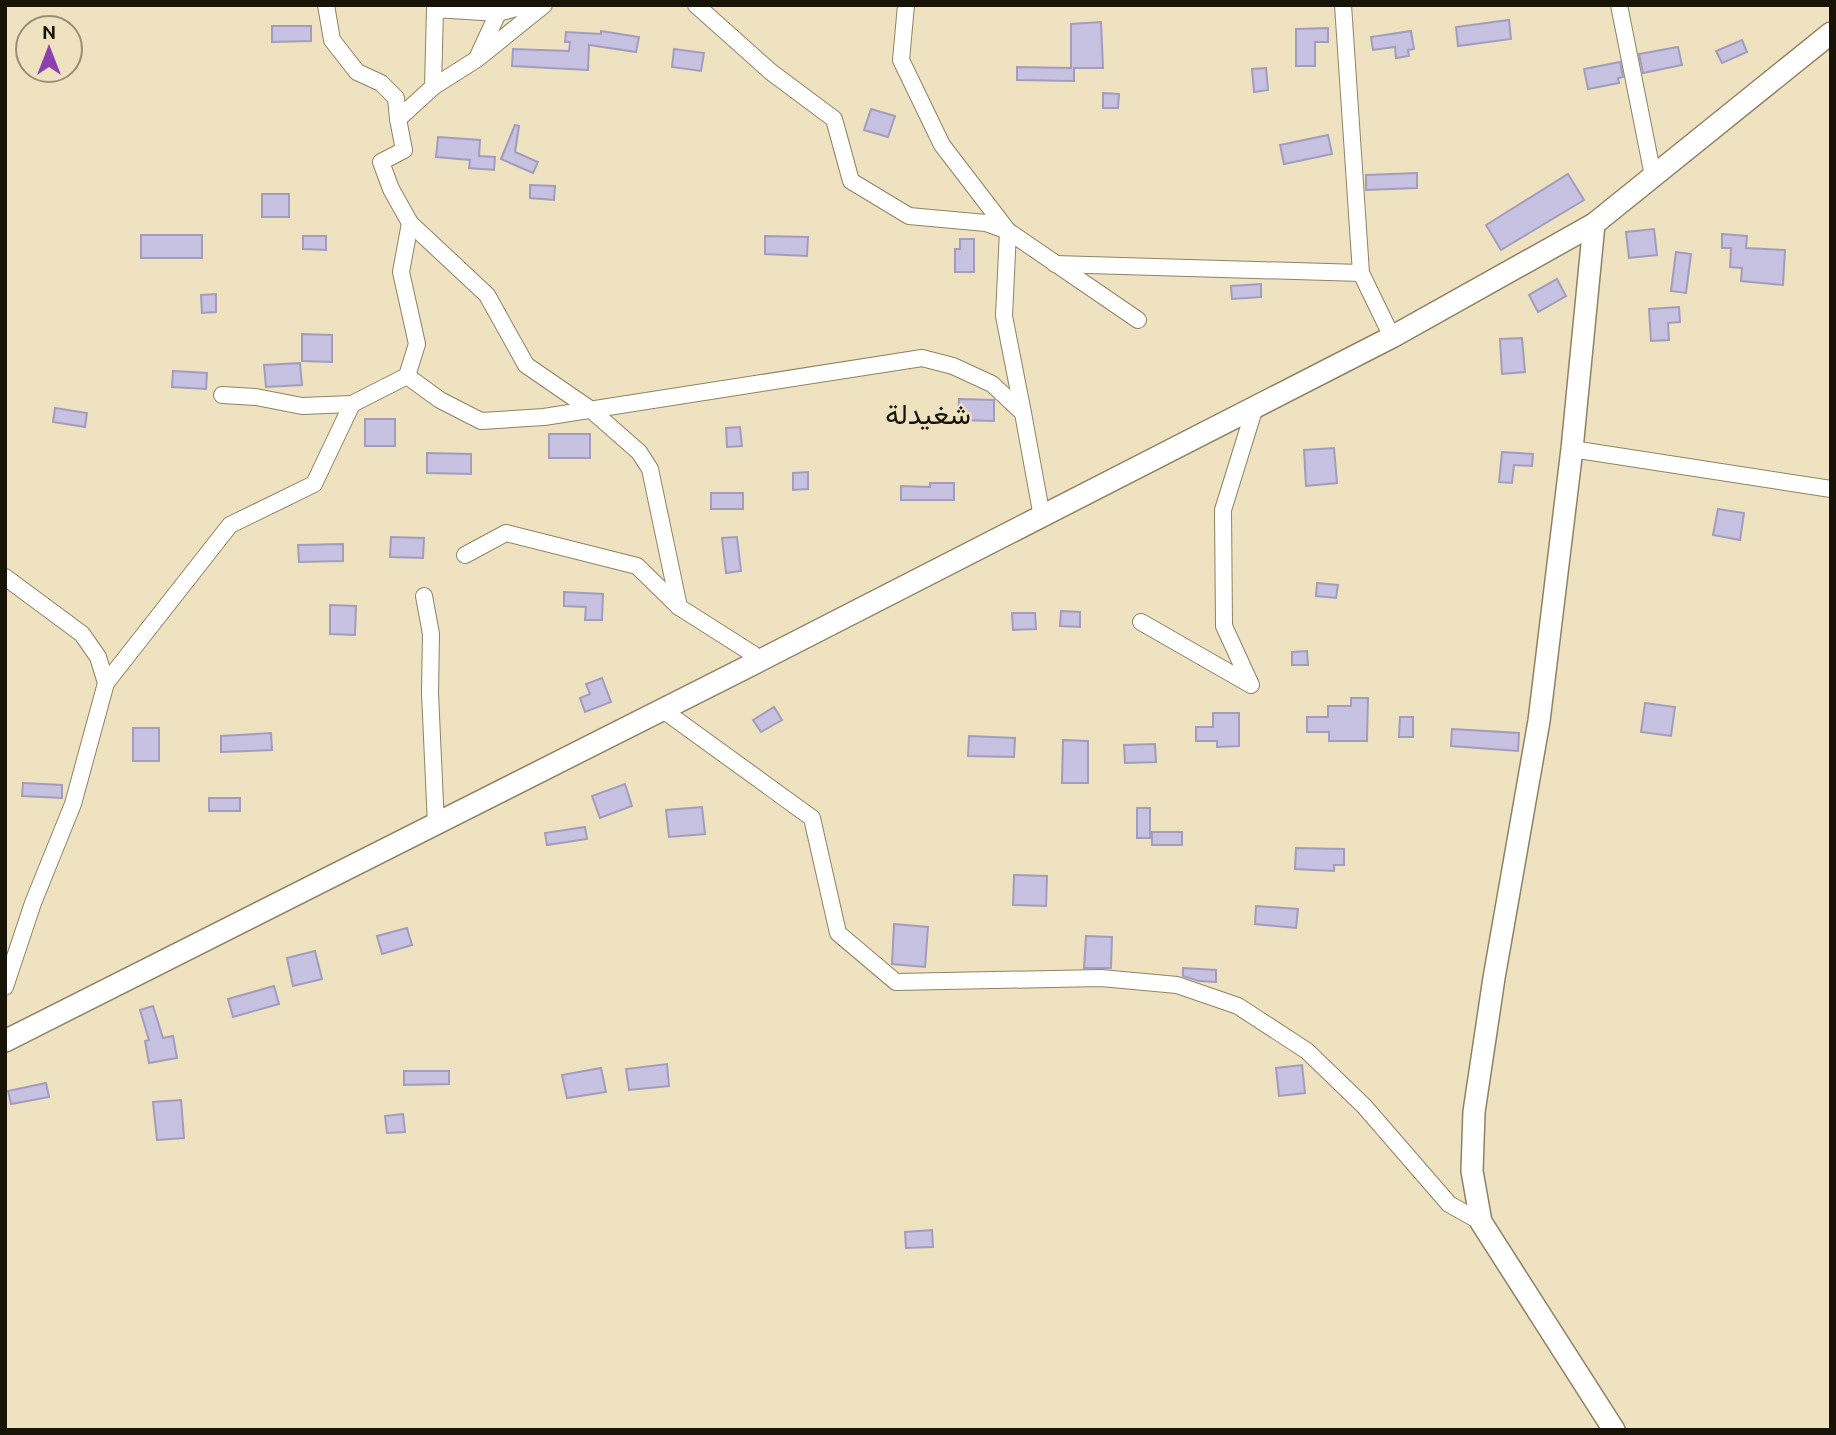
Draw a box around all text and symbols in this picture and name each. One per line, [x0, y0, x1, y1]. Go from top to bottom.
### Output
north arrow [14, 14, 84, 84]
text: N [42, 21, 56, 43]
district label: شغيدلة [885, 398, 971, 430]

